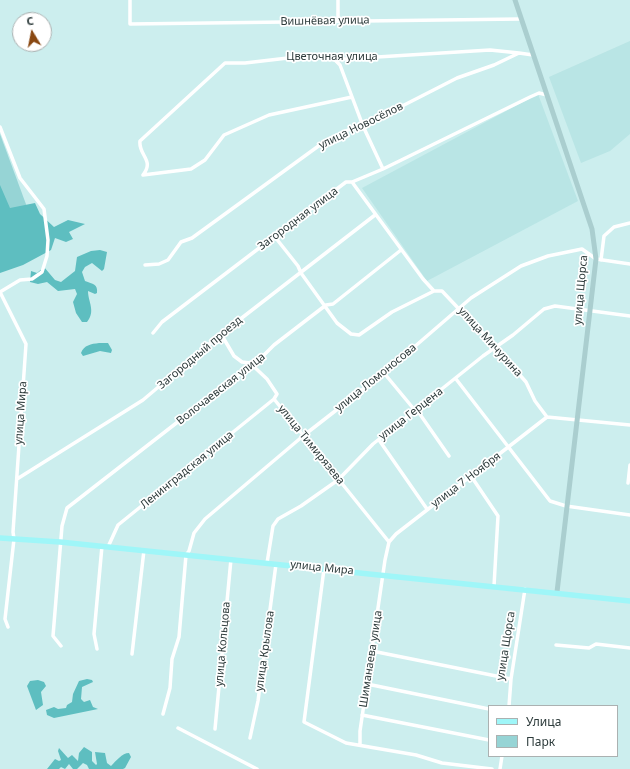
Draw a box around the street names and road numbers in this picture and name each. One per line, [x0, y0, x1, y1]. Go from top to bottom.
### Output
street label: Вишнёвая улица [280, 14, 370, 28]
street label: Цветочная улица [286, 50, 378, 64]
street label: улица Новосёлов [317, 100, 405, 152]
street label: Загородная улица [255, 185, 341, 253]
street label: улица Щорса [571, 255, 591, 325]
street label: улица Мичурина [455, 304, 525, 380]
street label: Загородный проезд [155, 314, 245, 392]
street label: улица Ломоносова [333, 341, 419, 415]
street label: Волочаевская улица [174, 350, 268, 428]
street label: улица Мира [12, 381, 30, 445]
street label: улица Герцена [376, 385, 446, 443]
street label: улица Тимирязева [275, 403, 347, 487]
street label: Ленинградская улица [138, 428, 236, 512]
street label: улица 7 Ноября [429, 450, 503, 510]
street label: улица Мира [290, 558, 354, 578]
street label: улица Кольцова [213, 601, 233, 687]
street label: улица Крылова [253, 610, 277, 692]
street label: Шиманаева улица [357, 610, 385, 708]
street label: улица Щорса [494, 610, 518, 682]

